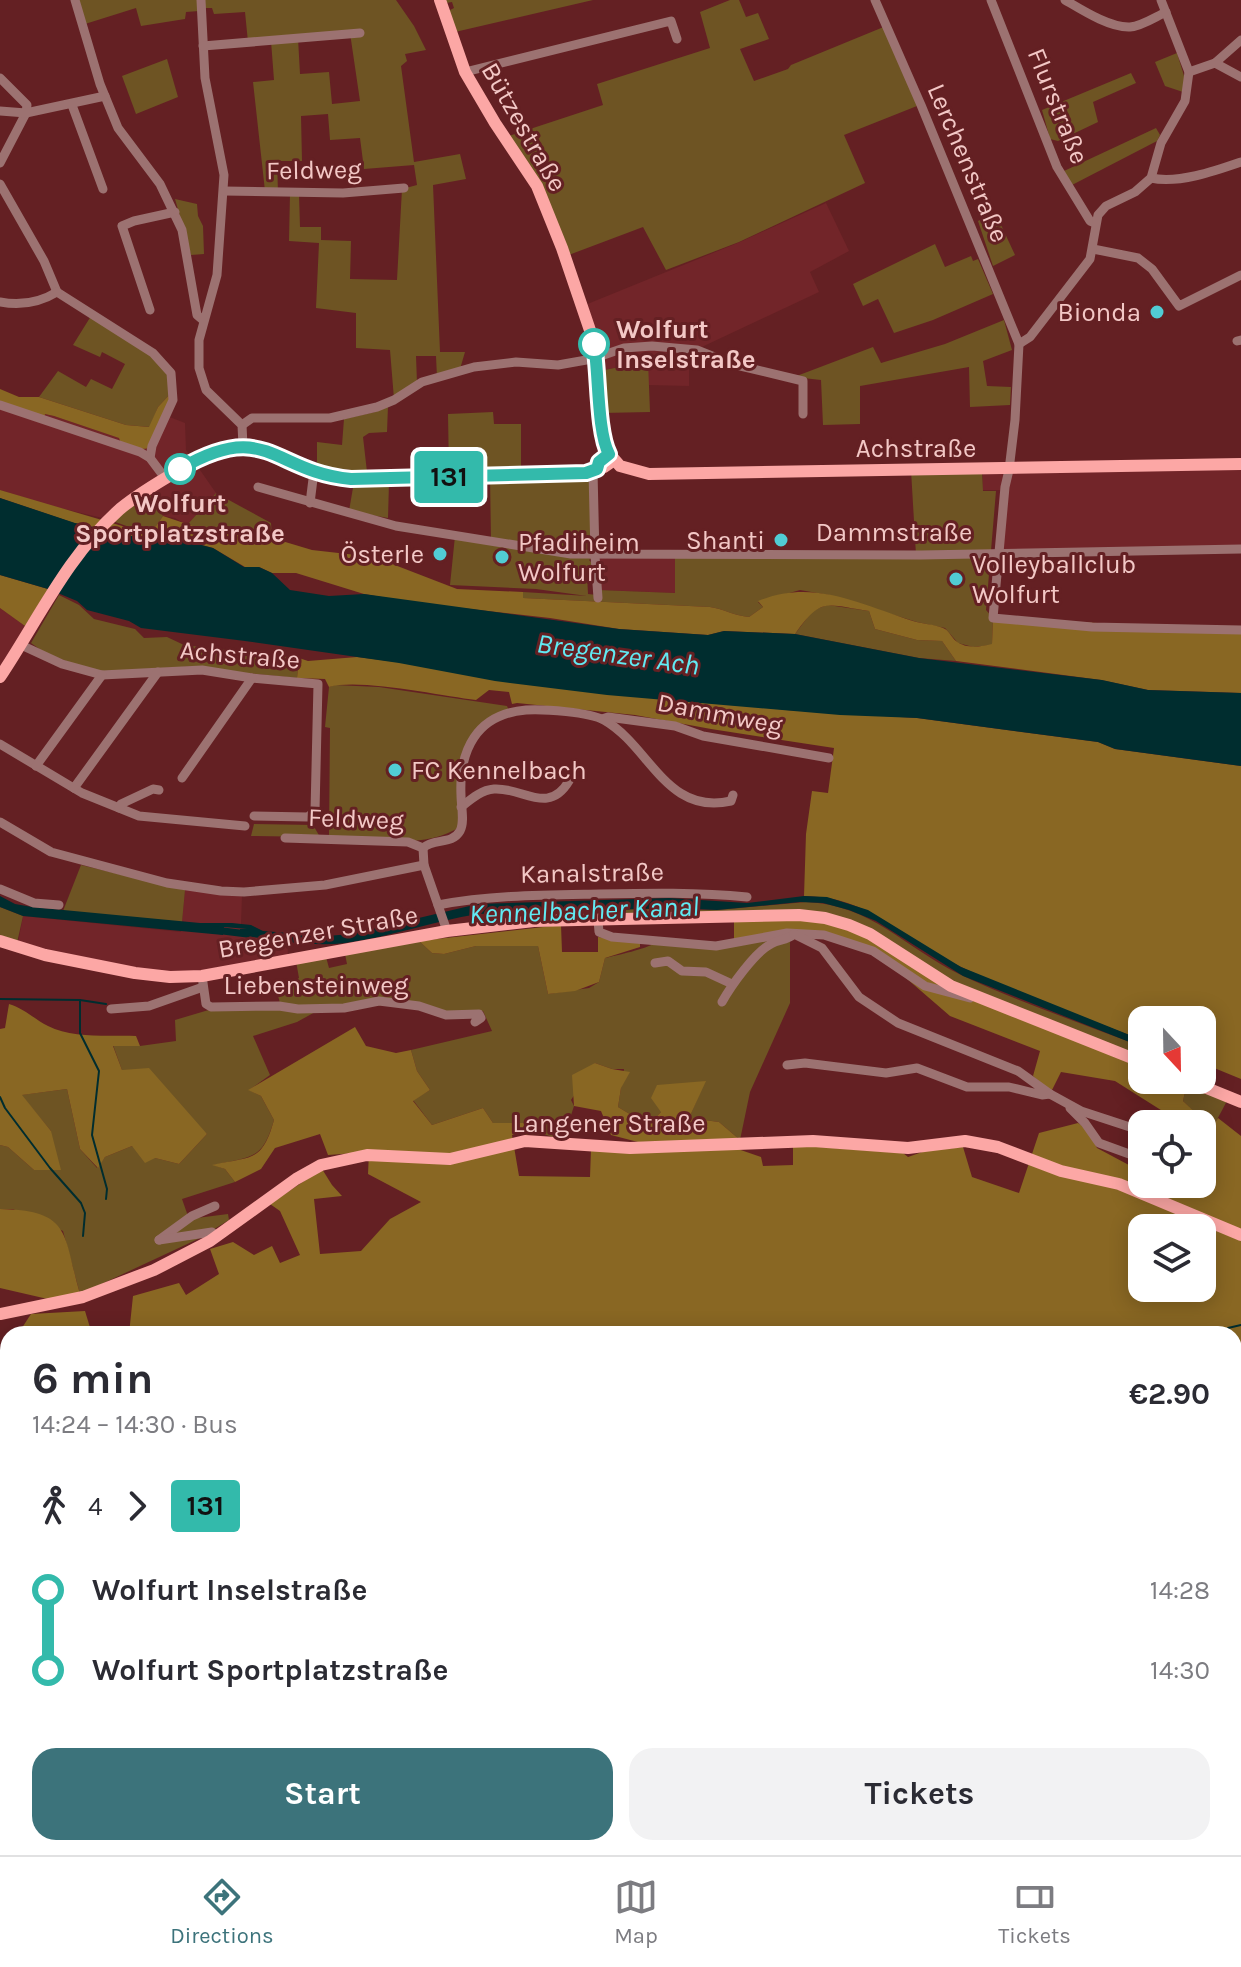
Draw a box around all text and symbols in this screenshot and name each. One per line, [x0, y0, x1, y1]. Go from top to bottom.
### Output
street label: Flurstraße [1021, 43, 1095, 169]
street label: Bützestraße [475, 57, 573, 197]
street label: Lerchenstraße [921, 79, 1015, 247]
street label: Feldweg [266, 154, 362, 186]
place label: Bionda [1057, 297, 1141, 328]
marker: Bionda [1148, 303, 1166, 321]
place label: Wolfurt Inselstraße [616, 314, 756, 375]
marker: Wolfurt Inselstraße [579, 329, 609, 359]
street label: Achstraße [856, 433, 976, 464]
line badge: 131 [403, 451, 495, 503]
marker: Wolfurt Sportplatzstraße [165, 454, 195, 484]
text: 131 [430, 460, 468, 493]
place label: Wolfurt Sportplatzstraße [75, 488, 285, 549]
street label: Dammstraße [816, 517, 972, 548]
place label: Shanti [686, 525, 765, 556]
place label: Pfadiheim Wolfurt [518, 527, 640, 588]
marker: Shanti [772, 531, 790, 549]
place label: Österle [340, 539, 424, 570]
marker: Österle [431, 545, 449, 563]
marker: Pfadiheim Wolfurt [493, 548, 511, 566]
place label: Volleyballclub Wolfurt [972, 549, 1136, 610]
marker: Volleyballclub Wolfurt [947, 570, 965, 588]
water label: Bregenzer Ach [535, 626, 701, 682]
street label: Achstraße [179, 634, 301, 676]
street label: Dammweg [655, 687, 786, 741]
place label: FC Kennelbach [411, 755, 587, 786]
marker: FC Kennelbach [386, 761, 404, 779]
street label: Feldweg [308, 802, 405, 836]
street label: Kanalstraße [520, 856, 664, 890]
water label: Kennelbacher Kanal [468, 889, 700, 931]
street label: Bregenzer Straße [216, 899, 420, 965]
street label: Liebensteinweg [224, 970, 409, 1001]
north arrow [1128, 1006, 1216, 1094]
map controls [1128, 1006, 1216, 1302]
street label: Langener Straße [512, 1108, 706, 1139]
button: locate [1128, 1110, 1216, 1198]
button: layers [1128, 1214, 1216, 1302]
text: 6 min [32, 1353, 153, 1404]
text: €2.90 [1129, 1376, 1210, 1412]
text: 14:24 – 14:30 · Bus [32, 1409, 238, 1440]
icon: walk [32, 1484, 76, 1528]
icon: forward [115, 1484, 159, 1528]
text: 131 [187, 1489, 224, 1522]
text: 4 [88, 1491, 103, 1522]
text: Wolfurt Inselstraße [92, 1572, 367, 1608]
text: 14:28 [1150, 1575, 1210, 1606]
text: Wolfurt Sportplatzstraße [92, 1652, 448, 1688]
text: 14:30 [1150, 1655, 1210, 1686]
button: Start [32, 1748, 613, 1840]
button: Tickets [629, 1748, 1210, 1840]
tab: Directions [170, 1875, 274, 1949]
tab: Map [614, 1875, 658, 1949]
tab: Tickets [998, 1875, 1071, 1949]

